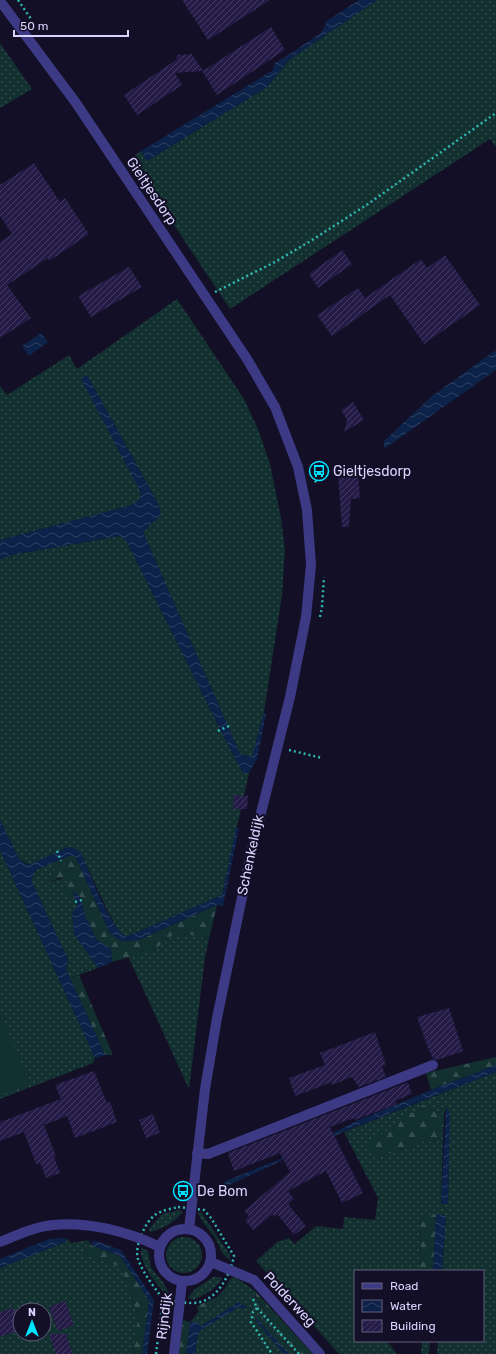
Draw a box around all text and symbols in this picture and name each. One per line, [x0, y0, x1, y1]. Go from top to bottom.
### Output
scale bar [14, 12, 128, 38]
text: 50 m [20, 19, 48, 33]
street label: Gieltjesdorp [123, 154, 181, 228]
bus stop icon: Gieltjesdorp [308, 460, 330, 482]
place label: Gieltjesdorp [333, 463, 411, 480]
street label: Schenkeldijk [234, 813, 267, 897]
bus stop icon: De Bom [172, 1180, 194, 1202]
place label: De Bom [197, 1183, 248, 1200]
street label: Polderweg [260, 1268, 319, 1330]
legend [354, 1270, 484, 1342]
text: Road [390, 1279, 418, 1293]
street label: Rijndijk [153, 1291, 176, 1340]
text: Water [390, 1299, 422, 1313]
north arrow [12, 1302, 52, 1342]
text: N [28, 1306, 36, 1319]
text: Building [390, 1319, 436, 1333]

